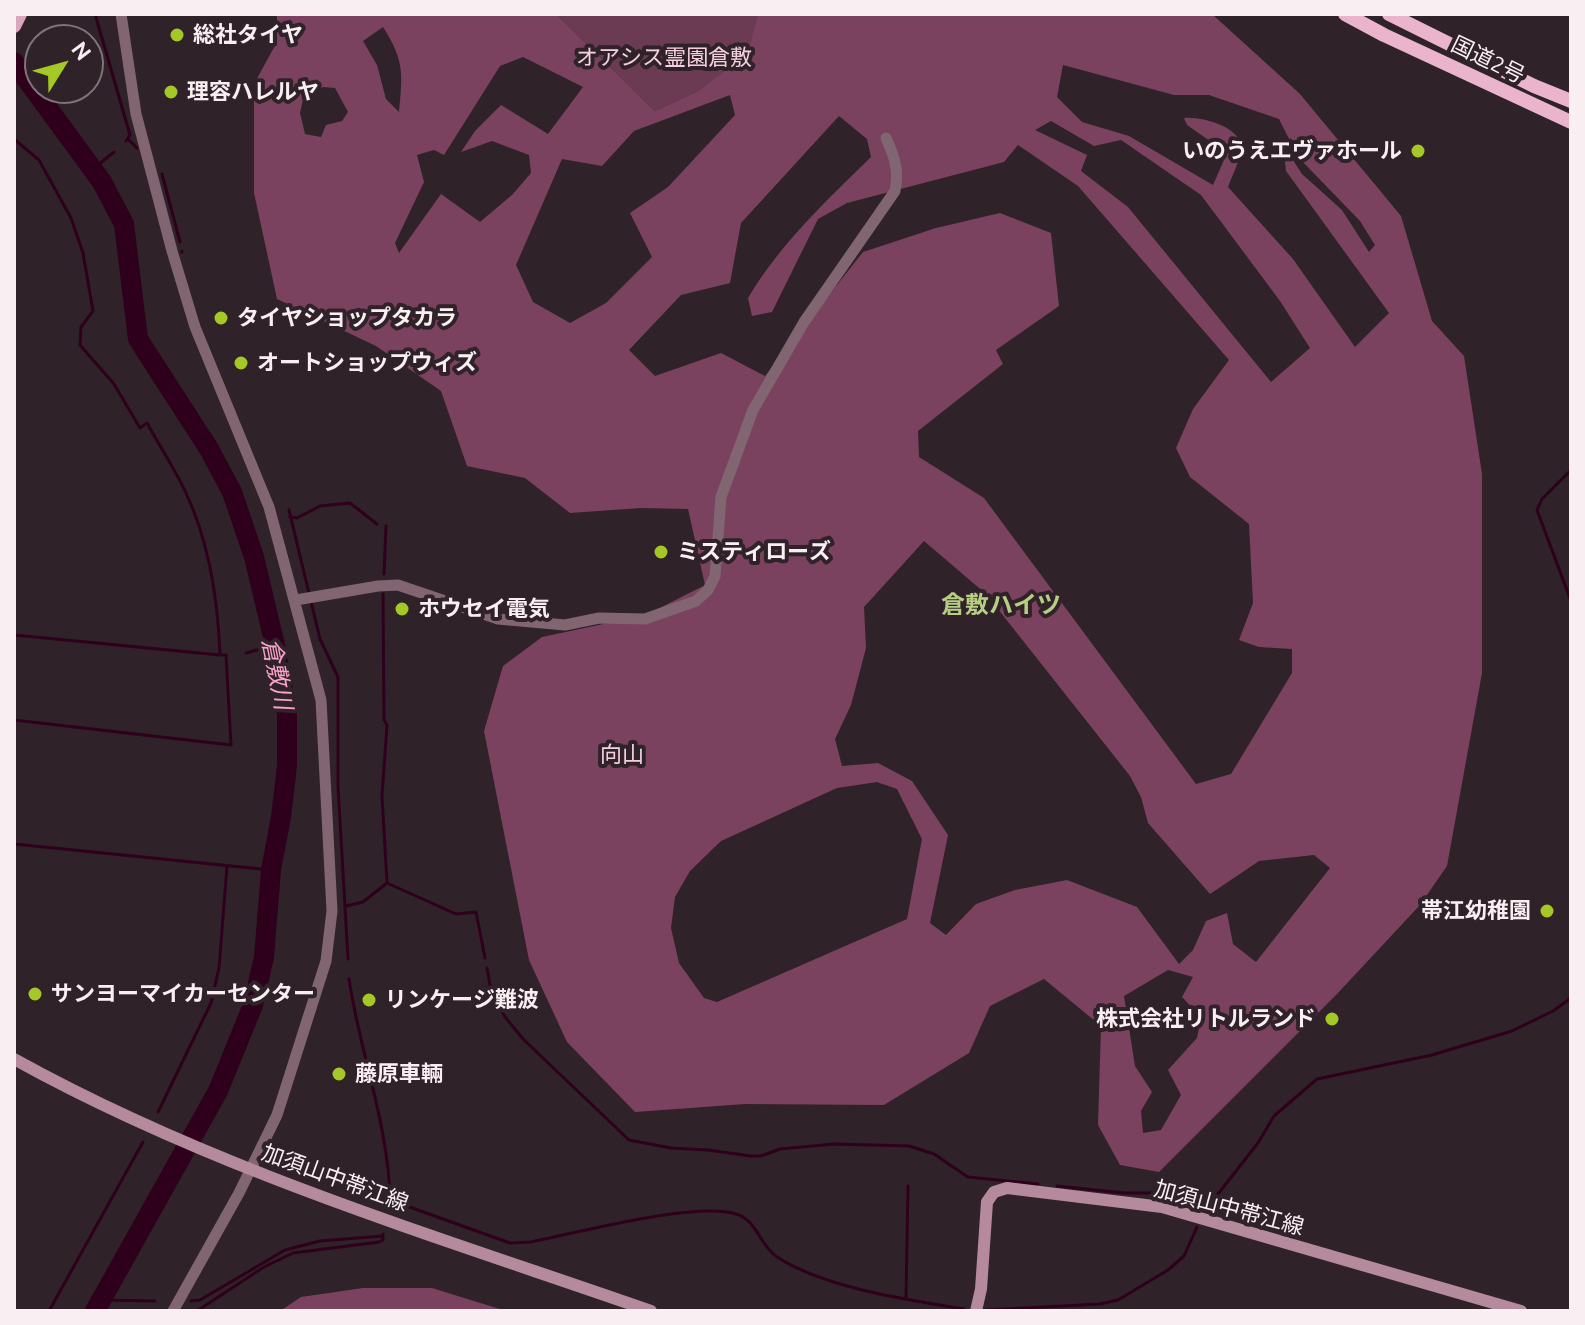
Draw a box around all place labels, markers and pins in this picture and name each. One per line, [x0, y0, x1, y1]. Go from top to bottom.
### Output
place label: 総社タイヤ [193, 22, 303, 48]
marker: 総社タイヤ [168, 26, 186, 44]
place label: 理容ハレルヤ [187, 79, 319, 105]
marker: 理容ハレルヤ [162, 83, 180, 101]
place label: いのうえエヴァホール [1182, 138, 1402, 164]
marker: いのうえエヴァホール [1409, 142, 1427, 160]
place label: タイヤショップタカラ [237, 305, 457, 331]
marker: タイヤショップタカラ [212, 309, 230, 327]
place label: オートショップウィズ [257, 350, 477, 376]
marker: オートショップウィズ [232, 354, 250, 372]
place label: ミスティローズ [677, 539, 831, 565]
marker: ミスティローズ [652, 543, 670, 561]
place label: ホウセイ電気 [418, 596, 550, 622]
marker: ホウセイ電気 [393, 600, 411, 618]
place label: 帯江幼稚園 [1421, 898, 1531, 924]
marker: 帯江幼稚園 [1538, 902, 1556, 920]
place label: サンヨーマイカーセンター [51, 981, 315, 1007]
marker: サンヨーマイカーセンター [26, 985, 44, 1003]
place label: リンケージ難波 [385, 987, 539, 1013]
marker: リンケージ難波 [360, 991, 378, 1009]
place label: 株式会社リトルランド [1096, 1006, 1316, 1032]
marker: 株式会社リトルランド [1323, 1010, 1341, 1028]
place label: 藤原車輛 [355, 1061, 443, 1087]
marker: 藤原車輛 [330, 1065, 348, 1083]

